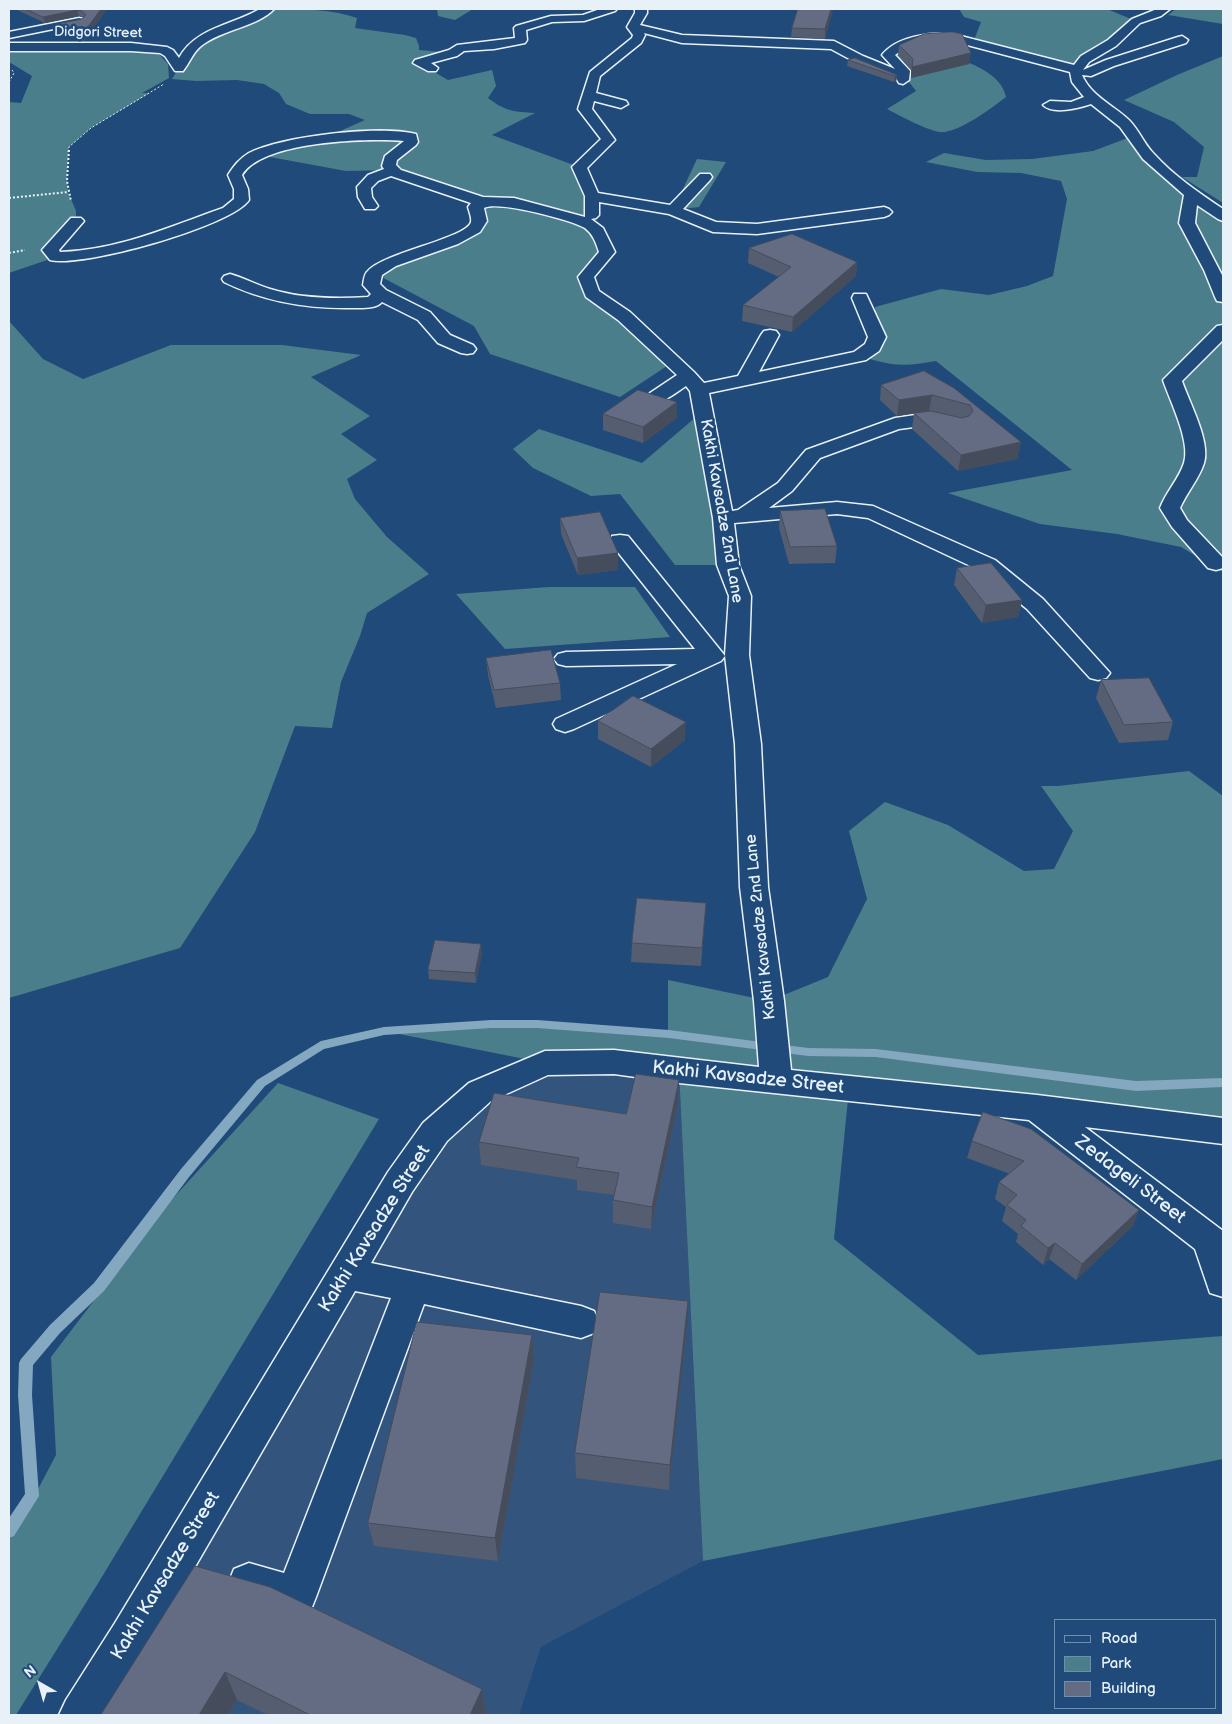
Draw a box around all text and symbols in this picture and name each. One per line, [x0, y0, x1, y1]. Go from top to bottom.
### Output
street label: Didgori Street [54, 24, 142, 42]
street label: Kakhi Kavsadze 2nd Lane [695, 418, 747, 604]
street label: Kakhi Kavsadze 2nd Lane [742, 833, 780, 1021]
street label: Kakhi Kavsadze Street [651, 1057, 845, 1099]
street label: Zedageli Street [1070, 1131, 1190, 1229]
street label: Kakhi Kavsadze Street [314, 1141, 436, 1317]
street label: Kakhi Kavsadze Street [107, 1488, 225, 1664]
legend [1054, 1619, 1217, 1709]
text: Road [1101, 1629, 1137, 1648]
text: Park [1101, 1654, 1131, 1673]
north arrow [15, 1659, 65, 1709]
text: N [21, 1662, 40, 1682]
text: Building [1101, 1679, 1156, 1698]

